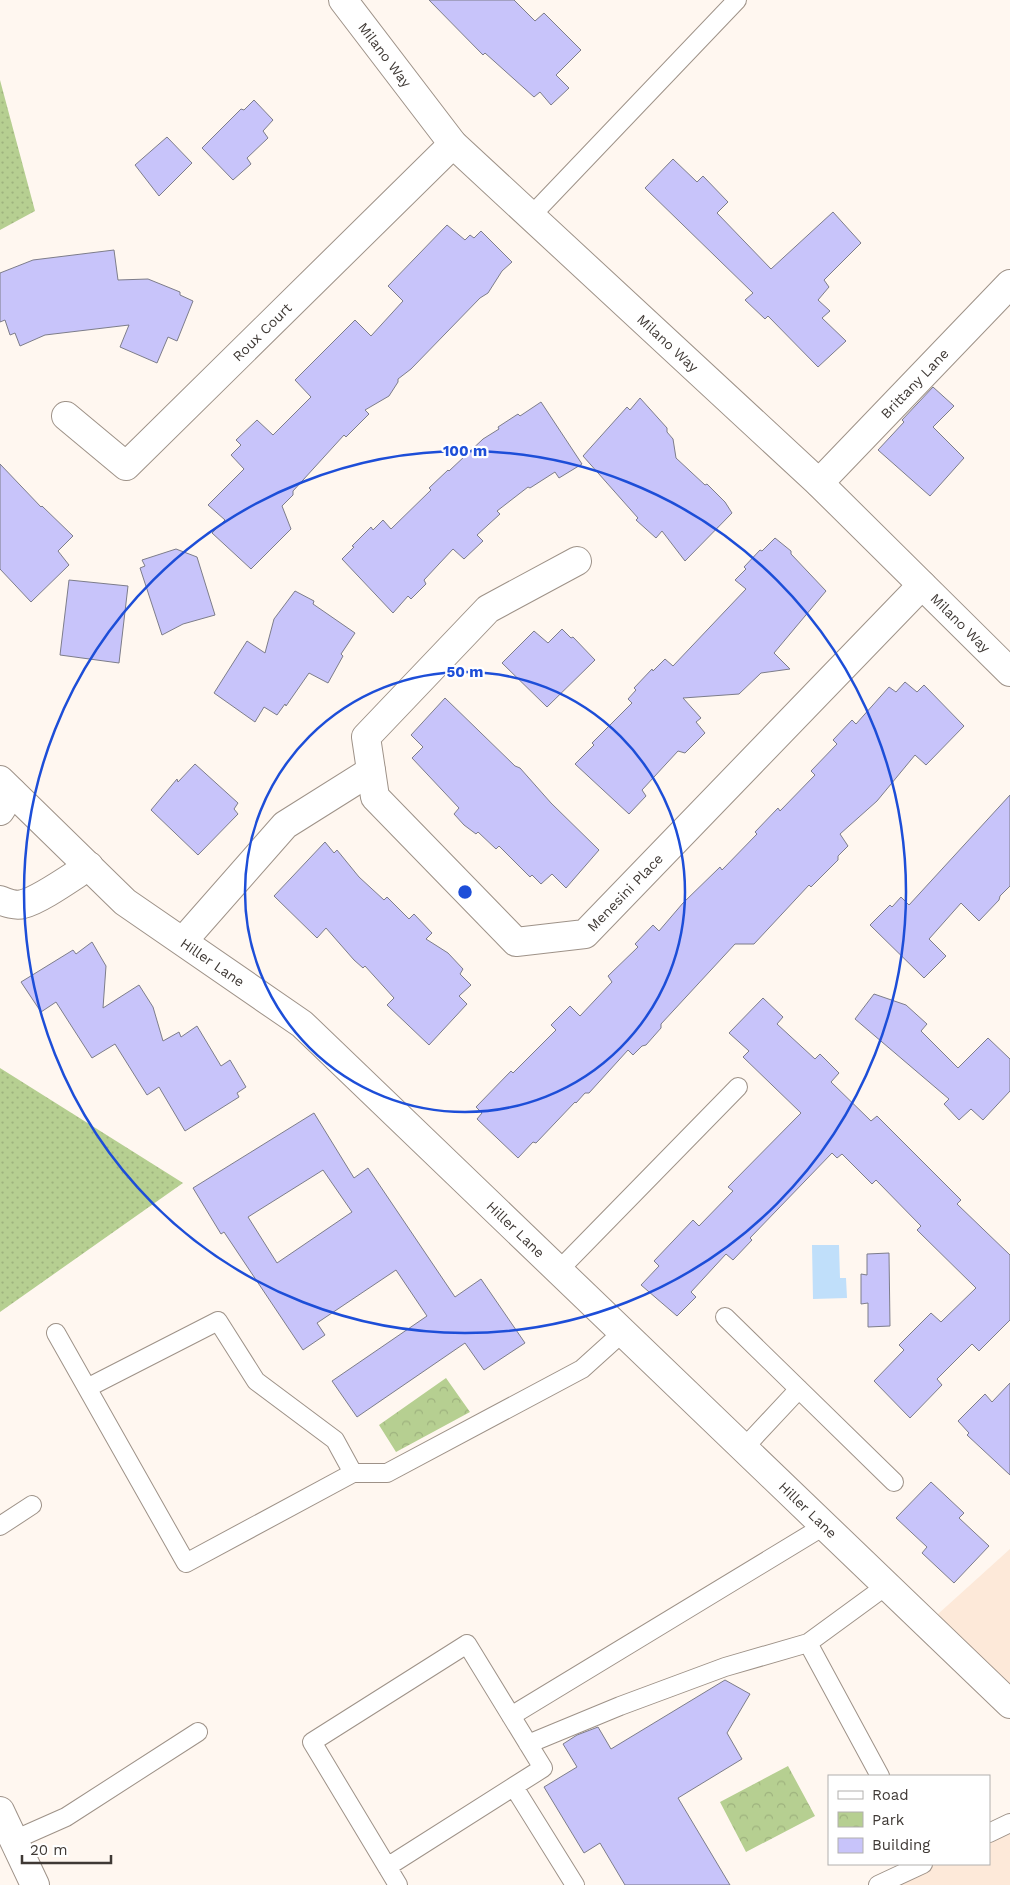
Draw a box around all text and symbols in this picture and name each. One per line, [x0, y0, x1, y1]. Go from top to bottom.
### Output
street label: Milano Way [355, 19, 415, 91]
street label: Roux Court [229, 300, 295, 364]
street label: Milano Way [634, 311, 702, 376]
street label: Brittany Lane [877, 345, 952, 422]
text: 100 m [443, 442, 487, 460]
street label: Milano Way [927, 590, 994, 656]
text: 50 m [447, 663, 483, 681]
street label: Menesini Place [584, 850, 666, 935]
centre of rings [456, 883, 474, 901]
street label: Hiller Lane [178, 935, 248, 990]
street label: Hiller Lane [484, 1198, 548, 1261]
street label: Hiller Lane [776, 1478, 840, 1541]
legend [828, 1775, 990, 1865]
text: Road [872, 1786, 909, 1804]
text: Park [872, 1811, 905, 1829]
scale bar [22, 1832, 111, 1864]
text: Building [872, 1836, 930, 1854]
text: 20 m [30, 1841, 68, 1859]

